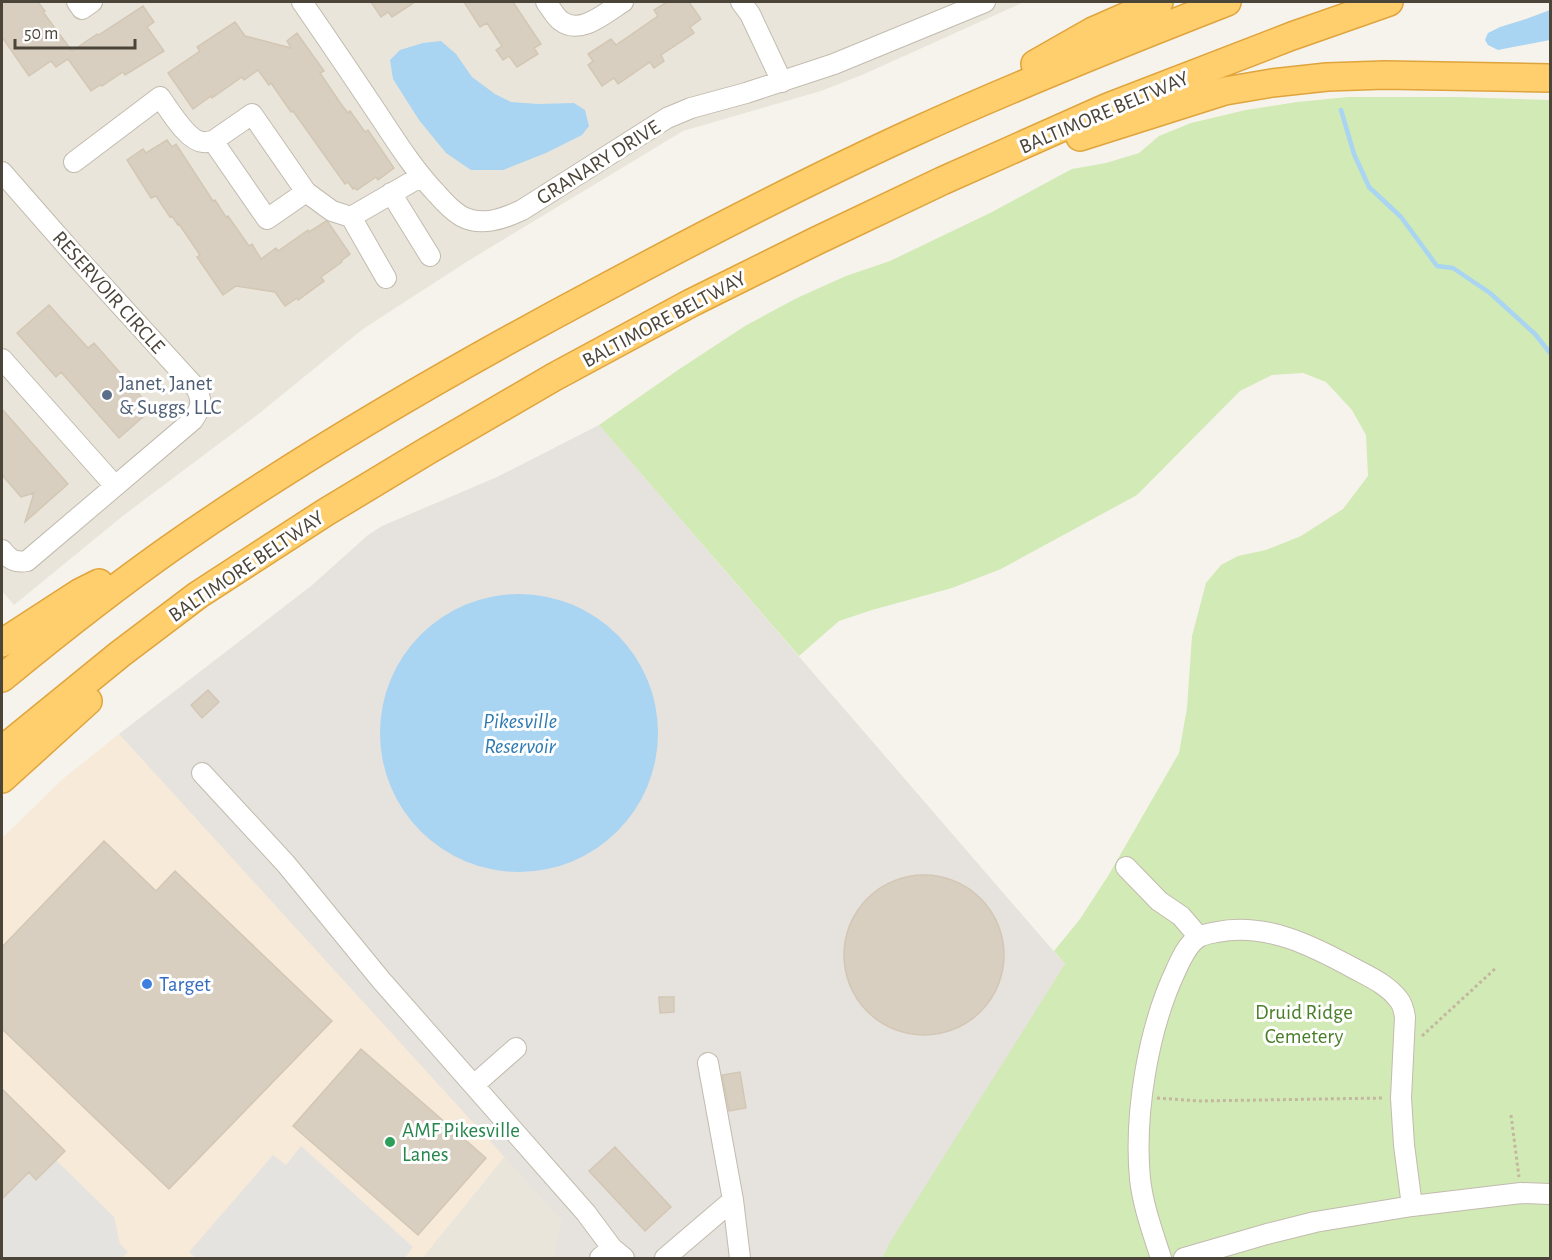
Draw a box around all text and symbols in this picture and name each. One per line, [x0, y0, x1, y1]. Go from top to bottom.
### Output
scale bar [15, 12, 135, 50]
text: 50 m [24, 25, 58, 43]
street label: BALTIMORE BELTWAY [1016, 67, 1192, 158]
street label: GRANARY DRIVE [533, 116, 664, 209]
street label: RESERVOIR CIRCLE [49, 227, 169, 357]
street label: BALTIMORE BELTWAY [579, 267, 750, 371]
place label: Janet, Janet & Suggs, LLC [119, 373, 222, 418]
marker: Janet, Janet & Suggs, LLC [100, 388, 114, 402]
street label: BALTIMORE BELTWAY [165, 507, 328, 626]
water label: Pikesville Reservoir [483, 710, 557, 757]
place label: Target [159, 974, 211, 995]
marker: Target [140, 977, 154, 991]
park label: Druid Ridge Cemetery [1255, 1002, 1353, 1047]
place label: AMF Pikesville Lanes [402, 1120, 520, 1165]
marker: AMF Pikesville Lanes [383, 1135, 397, 1149]

